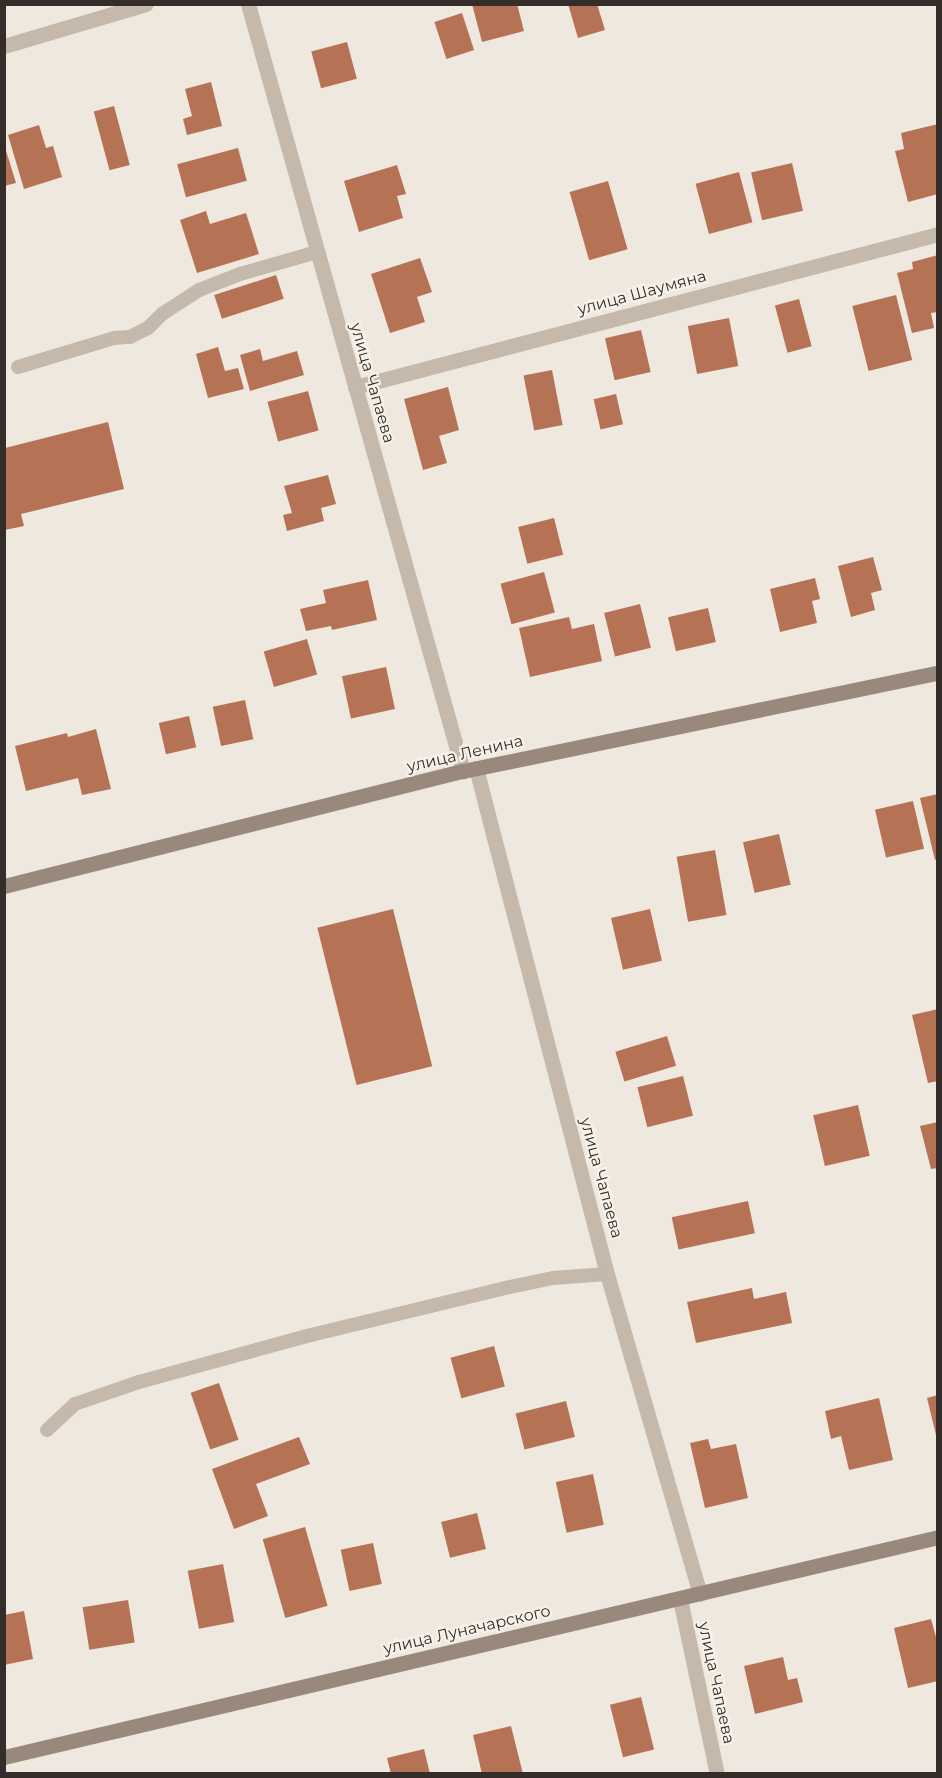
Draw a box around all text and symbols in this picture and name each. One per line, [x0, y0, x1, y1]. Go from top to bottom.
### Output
street label: улица Шаумяна [576, 267, 708, 319]
street label: улица Чапаева [346, 321, 398, 445]
street label: улица Ленина [405, 731, 525, 777]
street label: улица Чапаева [576, 1116, 626, 1240]
street label: улица Луначарского [381, 1601, 553, 1659]
street label: улица Чапаева [694, 1620, 738, 1746]

